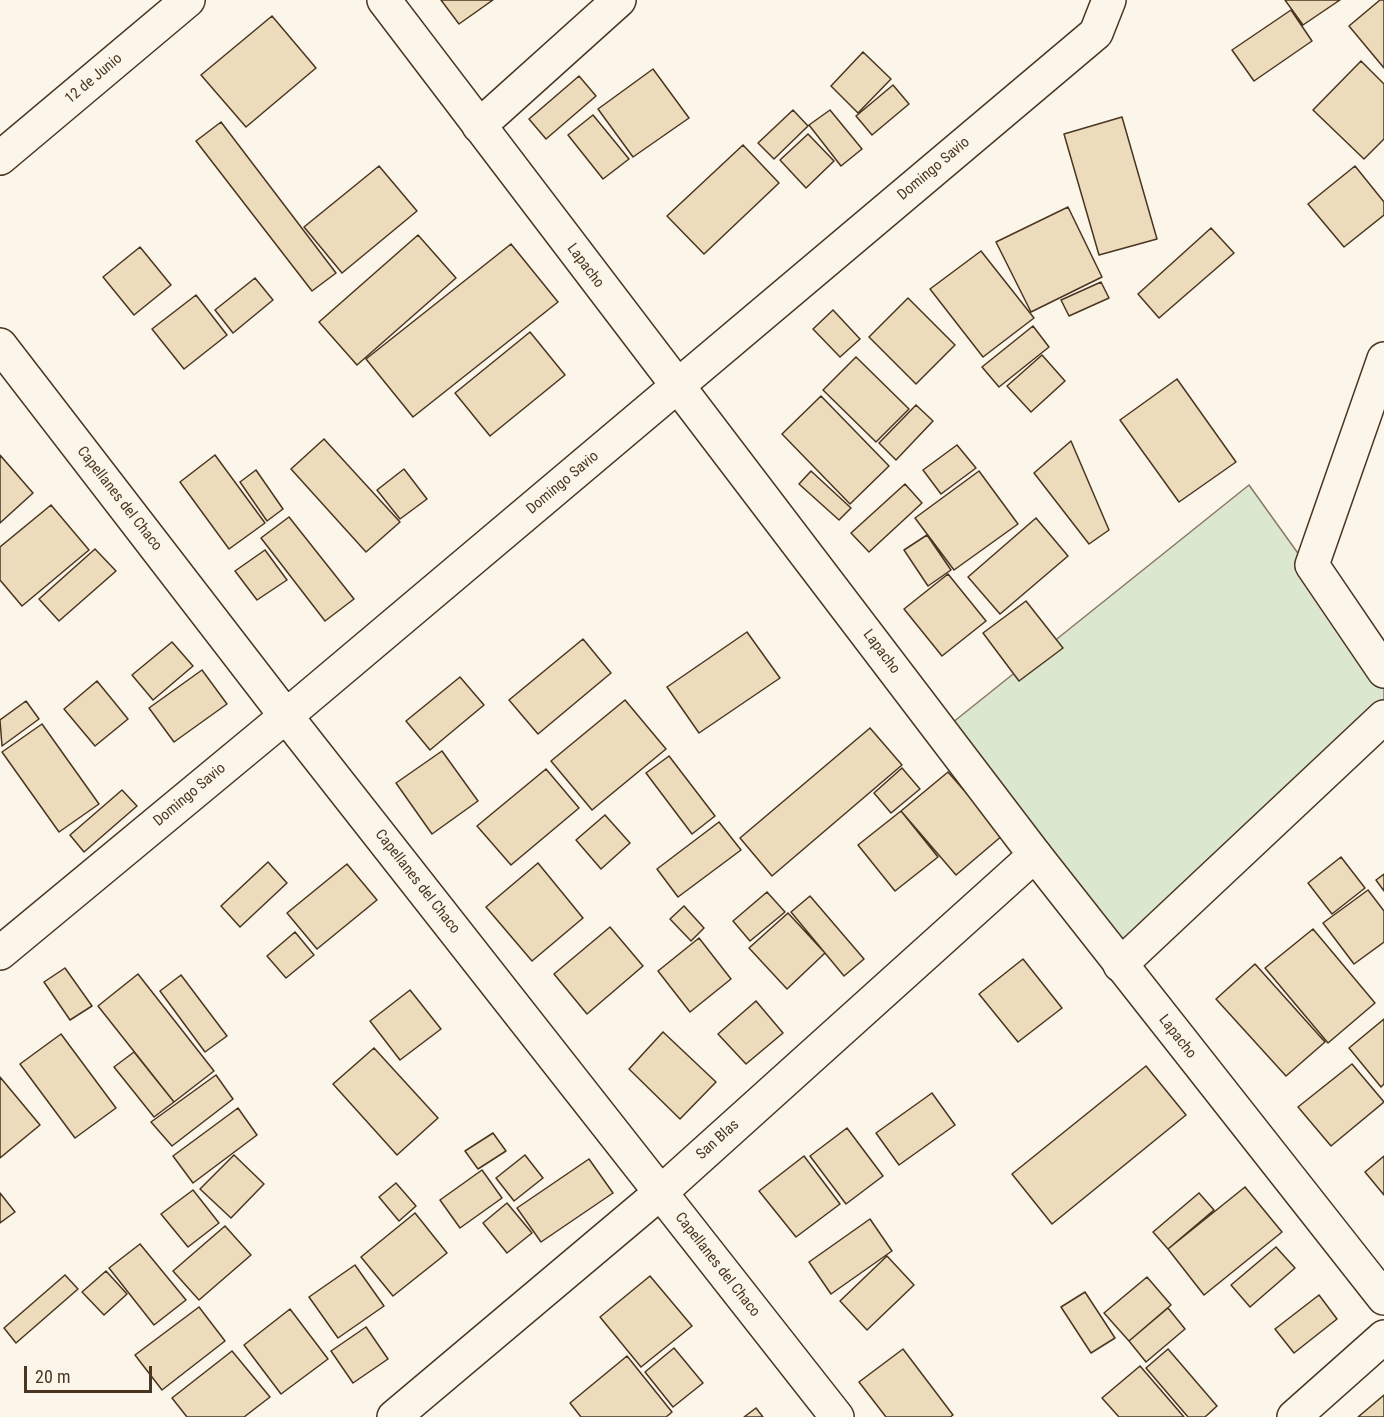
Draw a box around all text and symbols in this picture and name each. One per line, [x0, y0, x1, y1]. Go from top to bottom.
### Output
street label: 12 de Junio [62, 50, 126, 108]
street label: Domingo Savio [894, 134, 974, 204]
street label: Lapacho [563, 240, 607, 292]
street label: Capellanes del Chaco [73, 443, 165, 555]
street label: Domingo Savio [523, 448, 603, 518]
street label: Lapacho [859, 626, 903, 678]
street label: Domingo Savio [150, 760, 230, 830]
street label: Capellanes del Chaco [371, 826, 463, 938]
street label: Lapacho [1154, 1012, 1200, 1062]
street label: San Blas [693, 1116, 743, 1164]
street label: Capellanes del Chaco [671, 1209, 763, 1321]
scale bar [27, 1354, 154, 1392]
text: 20 m [35, 1366, 70, 1387]

